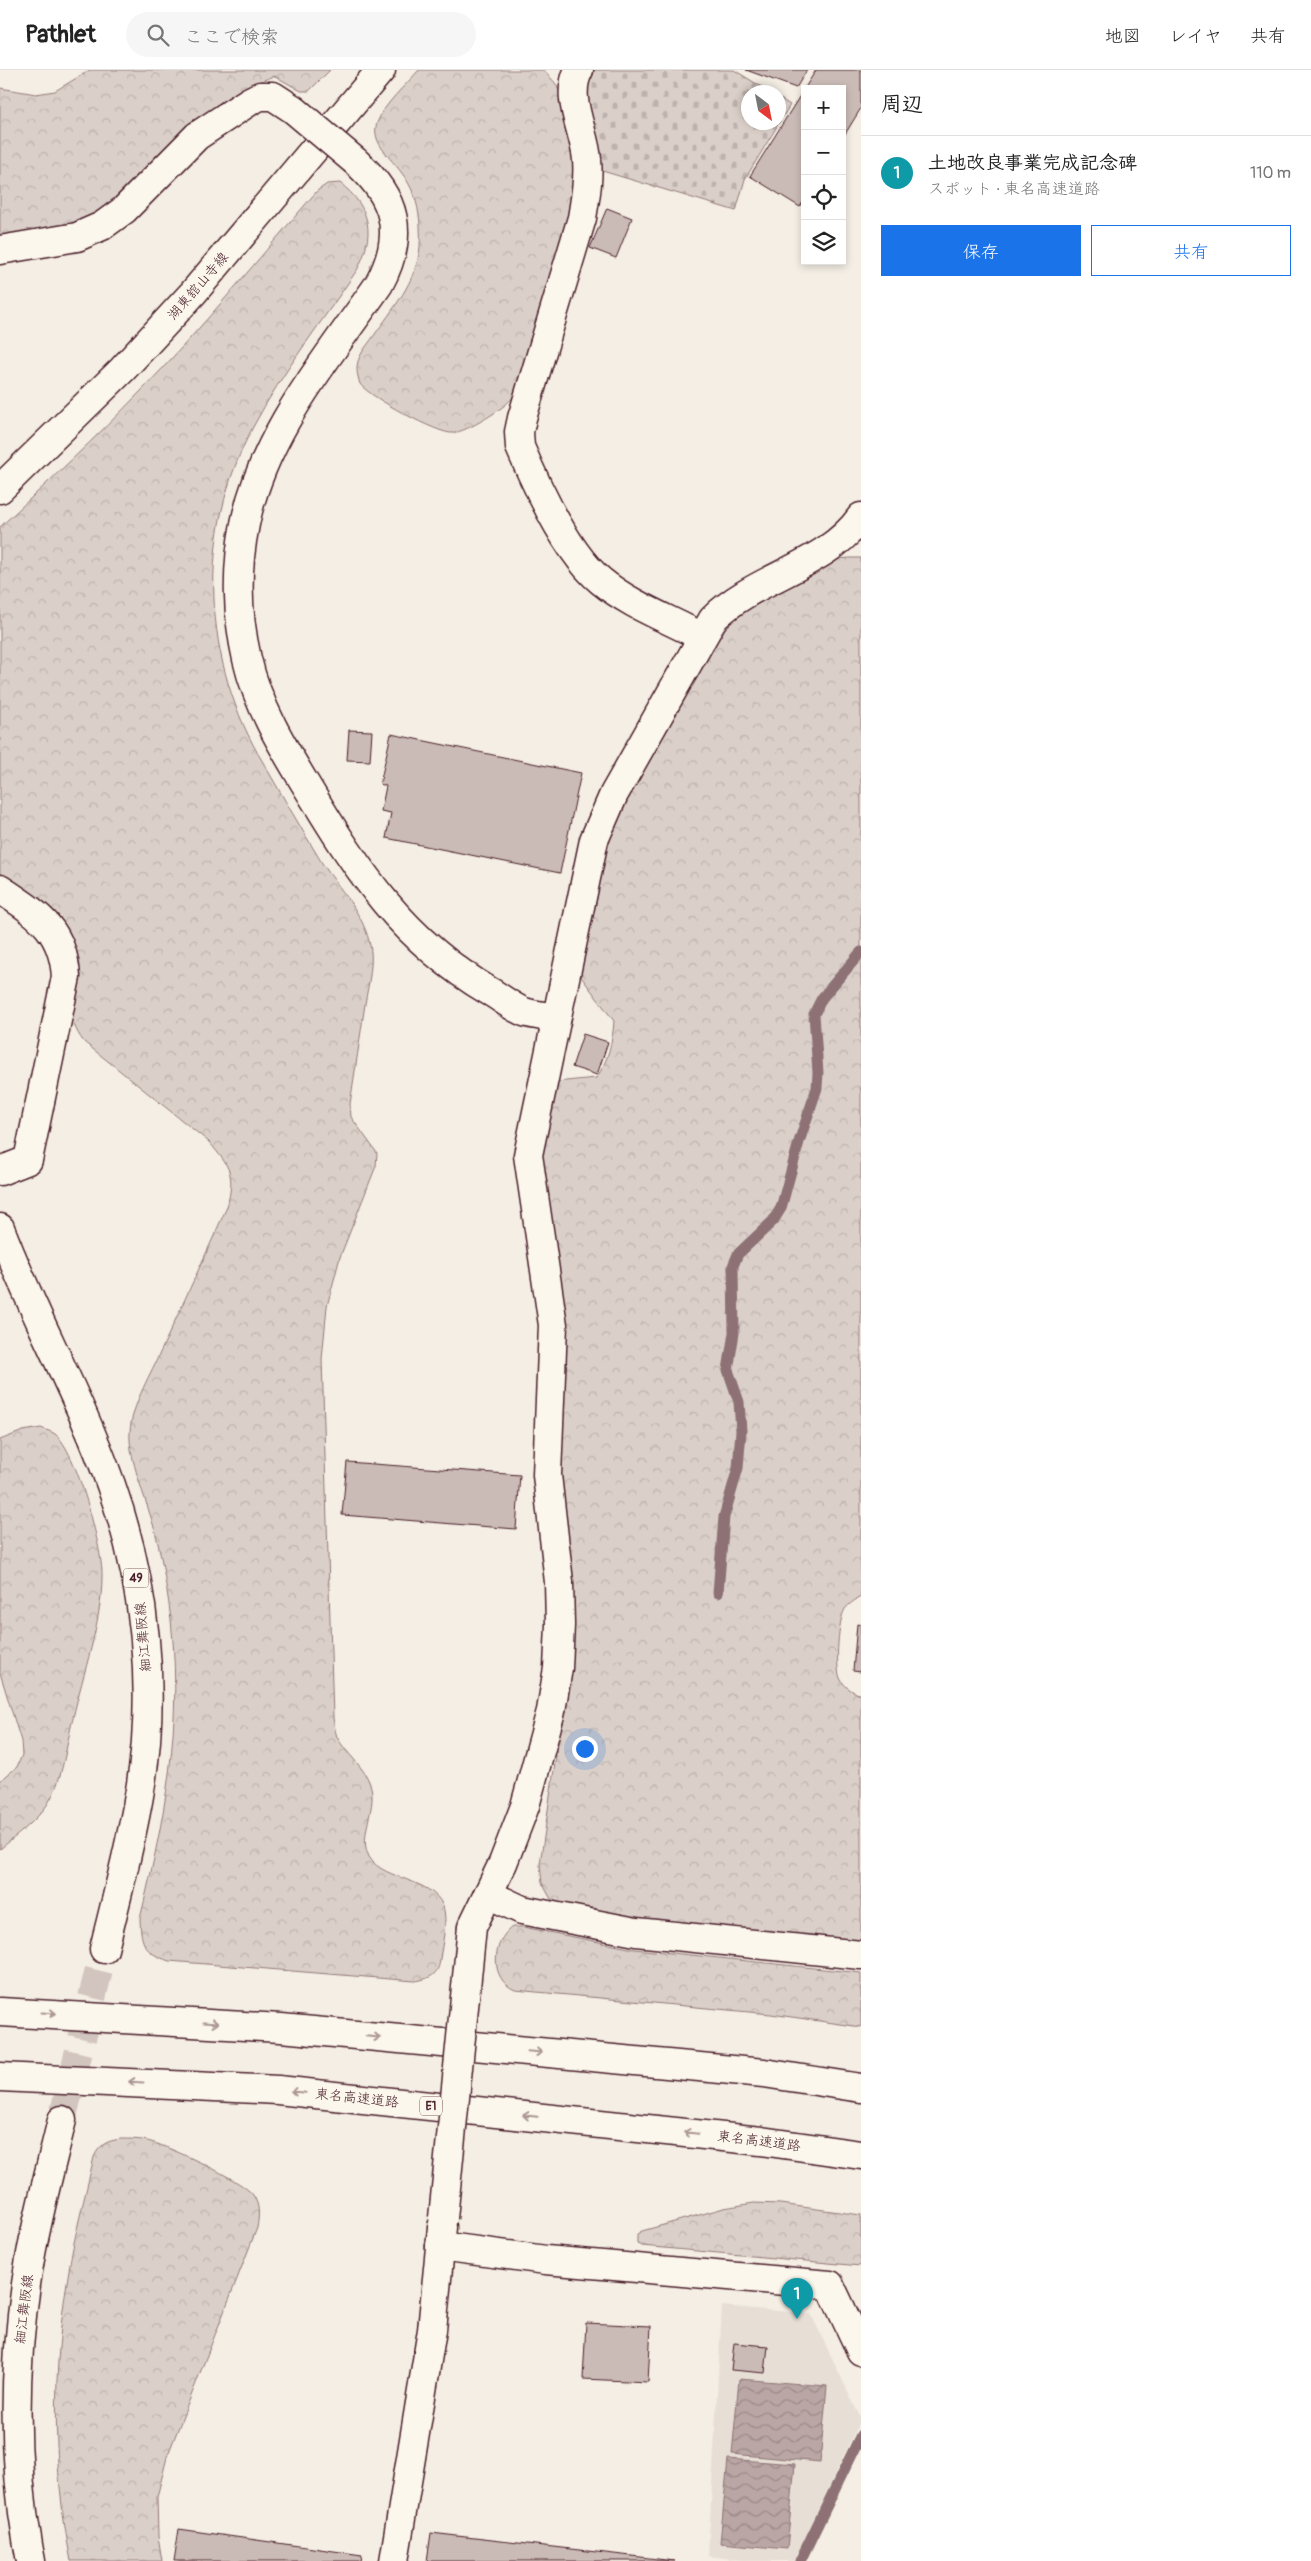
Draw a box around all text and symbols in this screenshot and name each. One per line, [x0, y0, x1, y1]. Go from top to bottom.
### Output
search box [126, 12, 476, 57]
text: Pathlet [25, 20, 96, 49]
icon: search [144, 21, 172, 49]
text: ここで検索 [184, 25, 279, 49]
text: 地図 [1105, 25, 1141, 48]
text: レイヤ [1169, 25, 1222, 48]
text: 共有 [1250, 25, 1286, 48]
north arrow [741, 85, 786, 130]
map controls [801, 85, 846, 265]
button: + [801, 85, 846, 130]
text: 周辺 [881, 91, 923, 118]
button: − [801, 130, 846, 175]
text: 土地改良事業完成記念碑 [928, 151, 1137, 175]
text: 1 [894, 163, 900, 183]
text: 110 m [1250, 163, 1291, 183]
button: locate [801, 175, 846, 220]
text: スポット · 東名高速道路 [928, 179, 1100, 199]
button: layers [801, 220, 846, 265]
button: 保存 [881, 225, 1081, 276]
button: 共有 [1091, 225, 1291, 276]
street label: 湖東舘山寺線 [164, 249, 232, 323]
road number: 49 [124, 1569, 148, 1588]
street label: 細江舞阪線 [131, 1601, 155, 1673]
your location [572, 1736, 598, 1762]
one-way arrow [40, 2008, 56, 2018]
one-way arrow [203, 2019, 219, 2028]
one-way arrow [365, 2032, 381, 2041]
one-way arrow [526, 2047, 542, 2057]
one-way arrow [128, 2078, 144, 2087]
street label: 東名高速道路 [314, 2085, 400, 2111]
one-way arrow [291, 2087, 307, 2097]
road number: E1 [420, 2096, 442, 2115]
one-way arrow [522, 2111, 538, 2121]
street label: 東名高速道路 [716, 2127, 802, 2155]
one-way arrow [683, 2128, 699, 2138]
street label: 細江舞阪線 [11, 2273, 37, 2345]
pin: 1 [781, 2278, 813, 2319]

